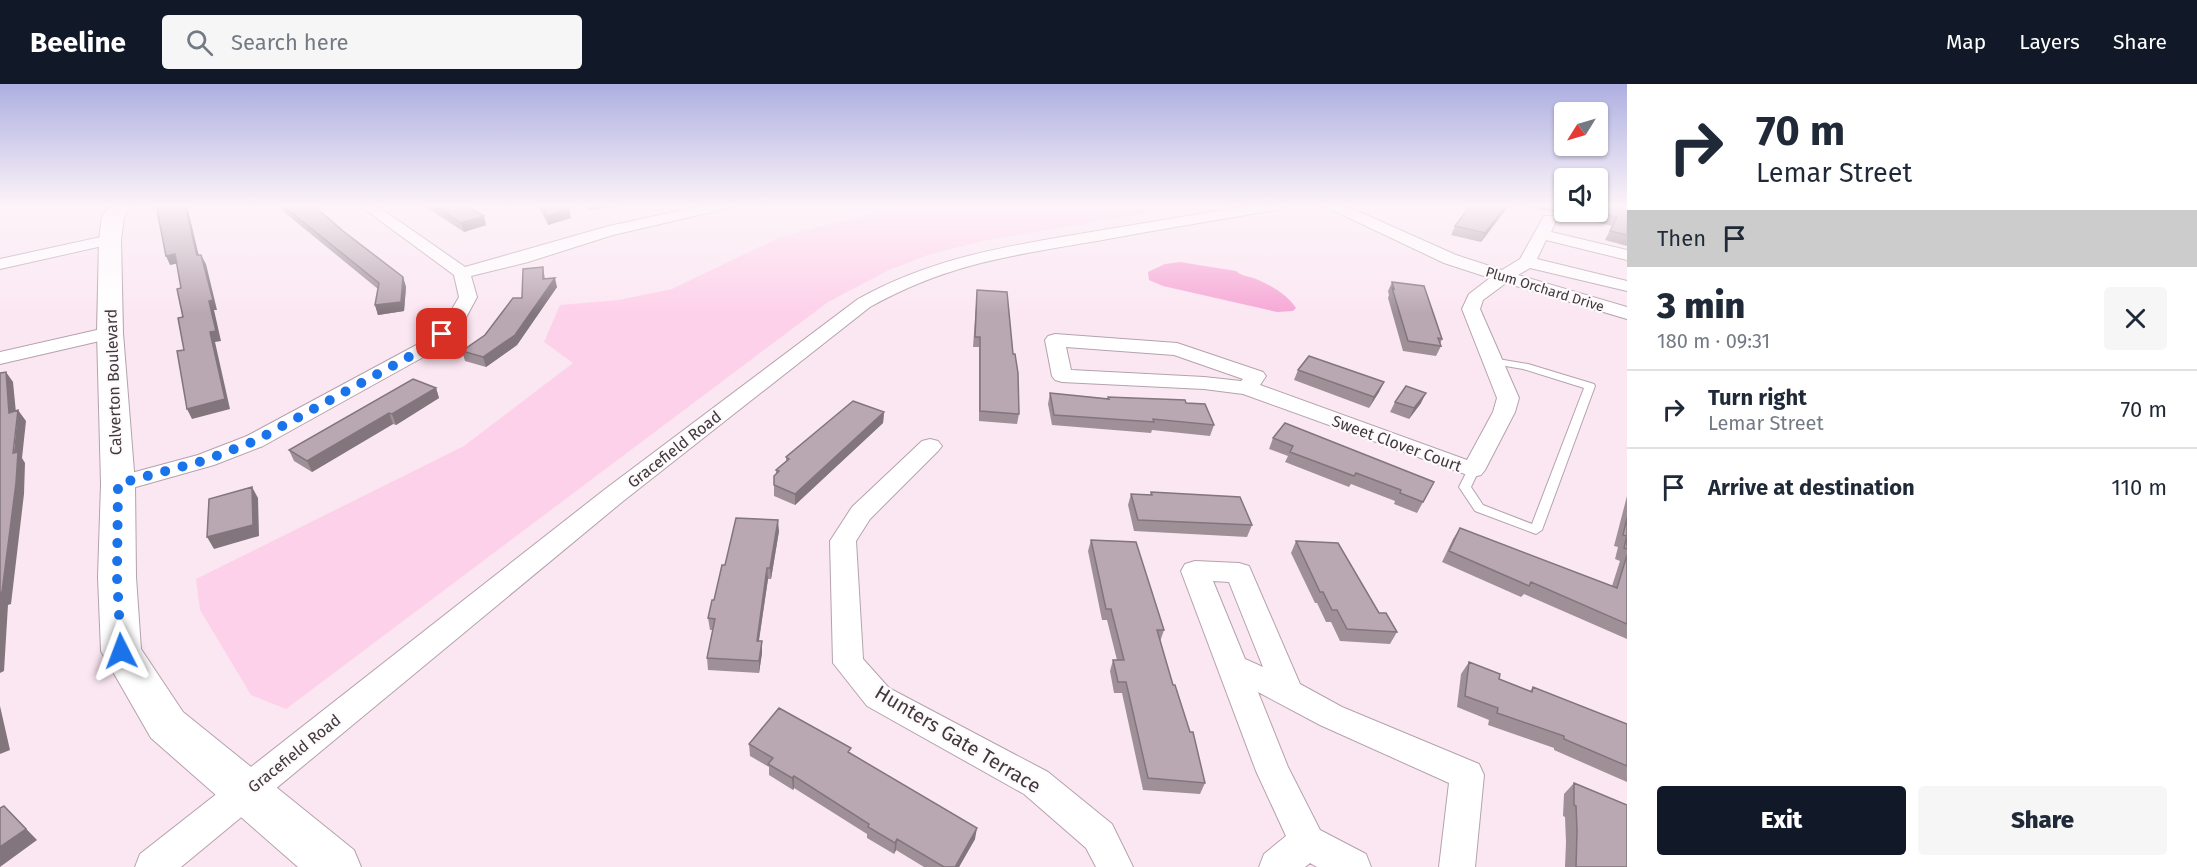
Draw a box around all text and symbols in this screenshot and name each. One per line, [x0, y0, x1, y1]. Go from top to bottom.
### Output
search box [162, 15, 582, 69]
text: Beeline [30, 26, 126, 59]
icon: search [183, 26, 216, 59]
text: Search here [231, 29, 349, 56]
text: Map [1946, 29, 1986, 55]
text: Layers [2019, 29, 2080, 55]
text: Share [2113, 29, 2167, 55]
north arrow [1554, 102, 1608, 156]
map controls [1554, 102, 1608, 222]
text: 70 m [1756, 106, 1845, 156]
icon: right [1657, 108, 1735, 186]
text: Lemar Street [1756, 157, 1912, 189]
button: sound [1554, 168, 1608, 222]
icon: arrive [1718, 222, 1751, 255]
text: Then [1657, 225, 1706, 252]
street label: Plum Orchard Drive [1484, 263, 1606, 316]
text: 3 min [1657, 284, 1745, 328]
button: close [2104, 287, 2167, 350]
pin [416, 308, 467, 359]
street label: Calverton Boulevard [101, 309, 126, 455]
icon: arrive [425, 317, 458, 350]
text: 180 m · 09:31 [1657, 329, 1770, 353]
text: Turn right [1708, 384, 1807, 411]
icon: right [1657, 393, 1690, 426]
text: 70 m [2121, 396, 2167, 423]
street label: Gracefield Road [624, 407, 725, 492]
street label: Sweet Clover Court [1329, 411, 1464, 476]
text: Lemar Street [1708, 411, 1824, 435]
icon: arrive [1657, 471, 1690, 504]
text: Arrive at destination [1708, 474, 1915, 501]
text: 110 m [2111, 474, 2167, 501]
position arrow [89, 619, 153, 683]
street label: Hunters Gate Terrace [871, 680, 1045, 798]
street label: Gracefield Road [244, 710, 344, 797]
button: Exit [1657, 786, 1906, 855]
button: Share [1918, 786, 2167, 855]

